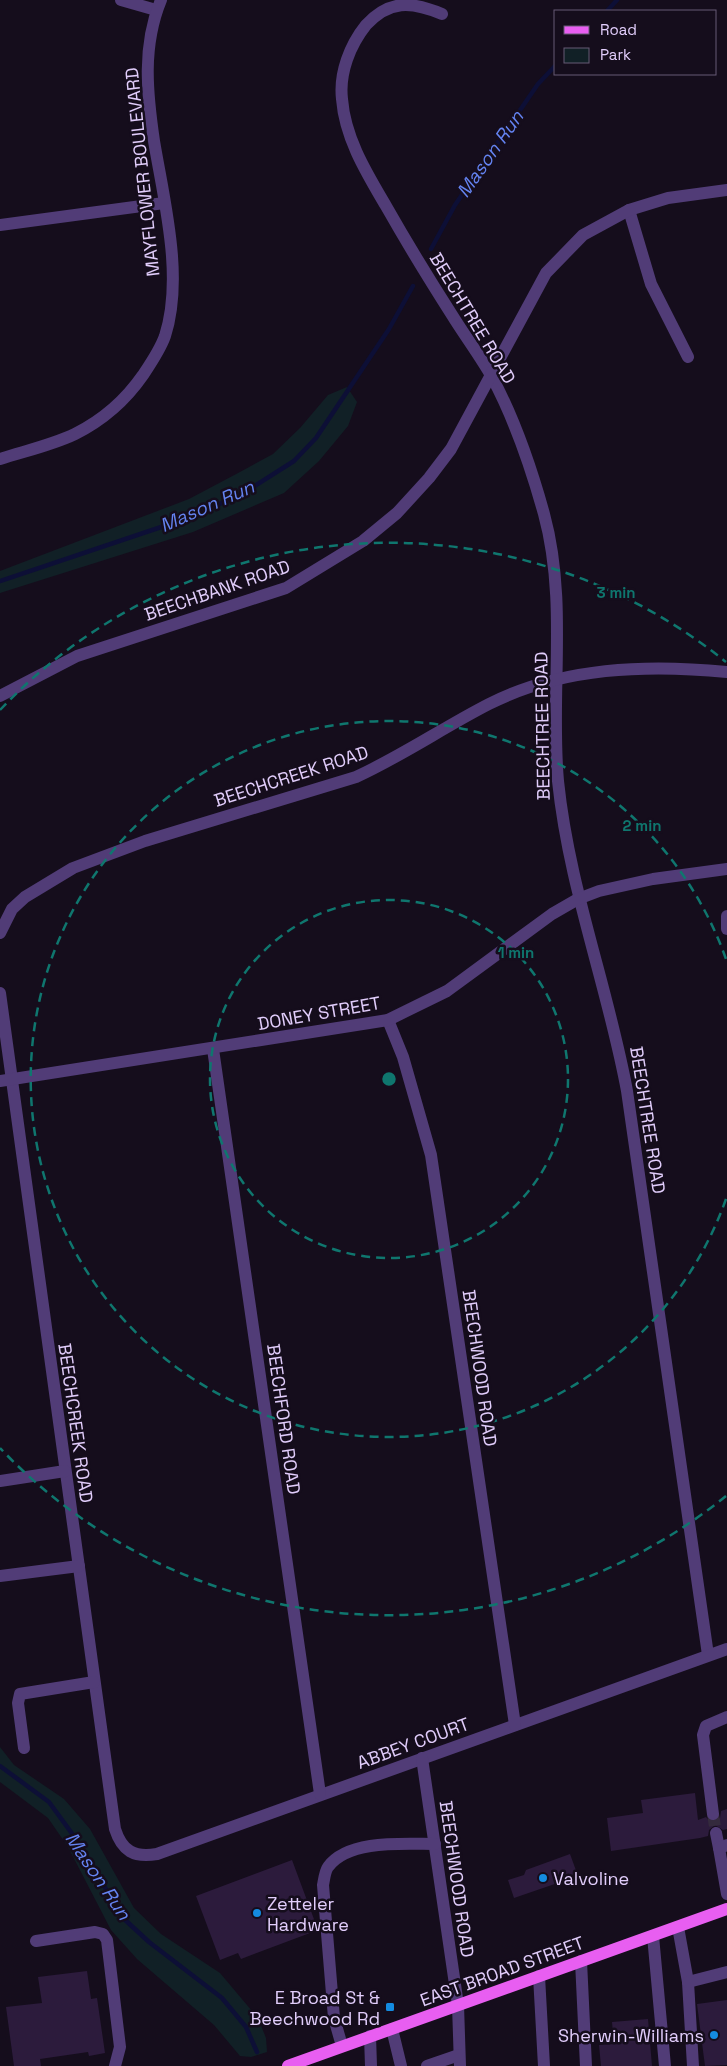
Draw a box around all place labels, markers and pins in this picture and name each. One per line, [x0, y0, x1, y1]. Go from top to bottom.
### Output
centre of rings [380, 1070, 398, 1088]
place label: Valvoline [553, 1867, 629, 1890]
marker: Valvoline [537, 1872, 549, 1884]
place label: Zetteler Hardware [267, 1892, 349, 1936]
marker: Zetteler Hardware [251, 1907, 263, 1919]
place label: E Broad St & Beechwood Rd [249, 1986, 380, 2030]
marker: E Broad St & Beechwood Rd [384, 2001, 396, 2013]
place label: Sherwin-Williams [558, 2024, 704, 2047]
marker: Sherwin-Williams [708, 2029, 720, 2041]

